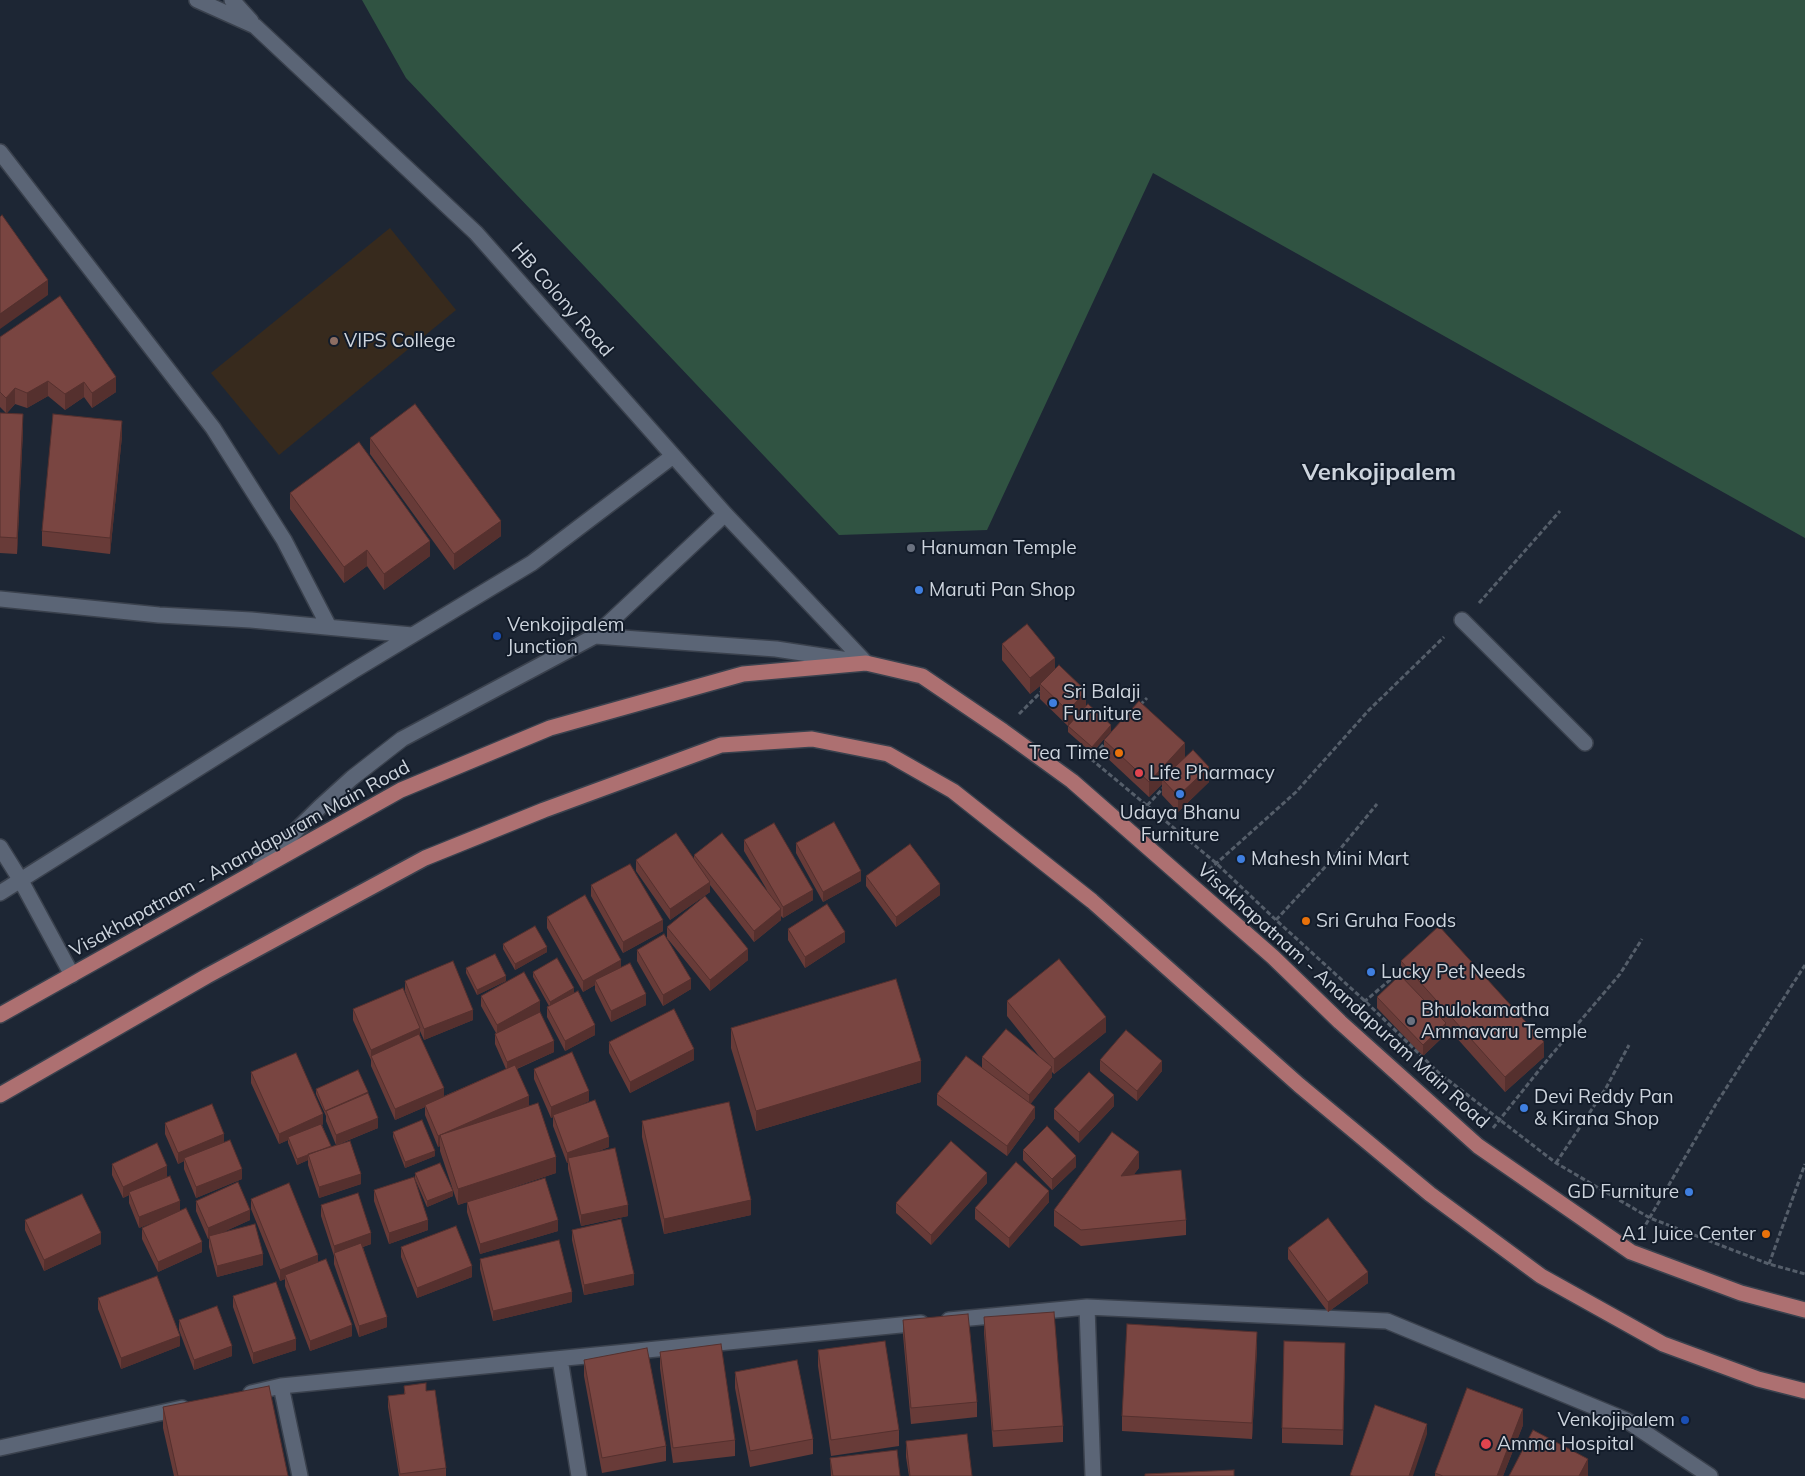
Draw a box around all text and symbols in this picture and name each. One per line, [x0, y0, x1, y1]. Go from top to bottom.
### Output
street label: HB Colony Road [506, 238, 618, 362]
place label: VIPS College [344, 330, 456, 352]
marker: VIPS College [328, 335, 340, 347]
district label: Venkojipalem [1302, 459, 1456, 487]
place label: Hanuman Temple [921, 537, 1077, 559]
marker: Hanuman Temple [905, 542, 917, 554]
place label: Maruti Pan Shop [929, 579, 1075, 601]
marker: Maruti Pan Shop [913, 584, 925, 596]
place label: Venkojipalem Junction [507, 614, 624, 658]
marker: Venkojipalem Junction [491, 630, 503, 642]
place label: Sri Balaji Furniture [1063, 681, 1142, 725]
marker: Sri Balaji Furniture [1047, 697, 1059, 709]
place label: Tea Time [1029, 742, 1109, 764]
marker: Tea Time [1113, 747, 1125, 759]
street label: Visakhapatnam - Anandapuram Main Road [66, 756, 414, 962]
place label: Life Pharmacy [1149, 762, 1275, 784]
marker: Life Pharmacy [1133, 767, 1145, 779]
marker: Udaya Bhanu Furniture [1174, 788, 1186, 800]
place label: Udaya Bhanu Furniture [1120, 802, 1240, 846]
place label: Mahesh Mini Mart [1251, 848, 1409, 870]
marker: Mahesh Mini Mart [1235, 853, 1247, 865]
street label: Visakhapatnam - Anandapuram Main Road [1192, 859, 1494, 1133]
place label: Sri Gruha Foods [1316, 910, 1456, 932]
marker: Sri Gruha Foods [1300, 915, 1312, 927]
place label: Lucky Pet Needs [1381, 961, 1526, 983]
marker: Lucky Pet Needs [1365, 966, 1377, 978]
place label: Bhulokamatha Ammavaru Temple [1421, 999, 1587, 1043]
marker: Bhulokamatha Ammavaru Temple [1405, 1015, 1417, 1027]
place label: Devi Reddy Pan & Kirana Shop [1534, 1086, 1674, 1130]
marker: Devi Reddy Pan & Kirana Shop [1518, 1102, 1530, 1114]
place label: GD Furniture [1567, 1181, 1679, 1203]
marker: GD Furniture [1683, 1186, 1695, 1198]
place label: A1 Juice Center [1622, 1223, 1756, 1245]
marker: A1 Juice Center [1760, 1228, 1772, 1240]
place label: Venkojipalem [1558, 1409, 1675, 1431]
marker: Venkojipalem [1679, 1414, 1691, 1426]
place label: Amma Hospital [1497, 1433, 1634, 1455]
marker: Amma Hospital [1479, 1437, 1493, 1451]

